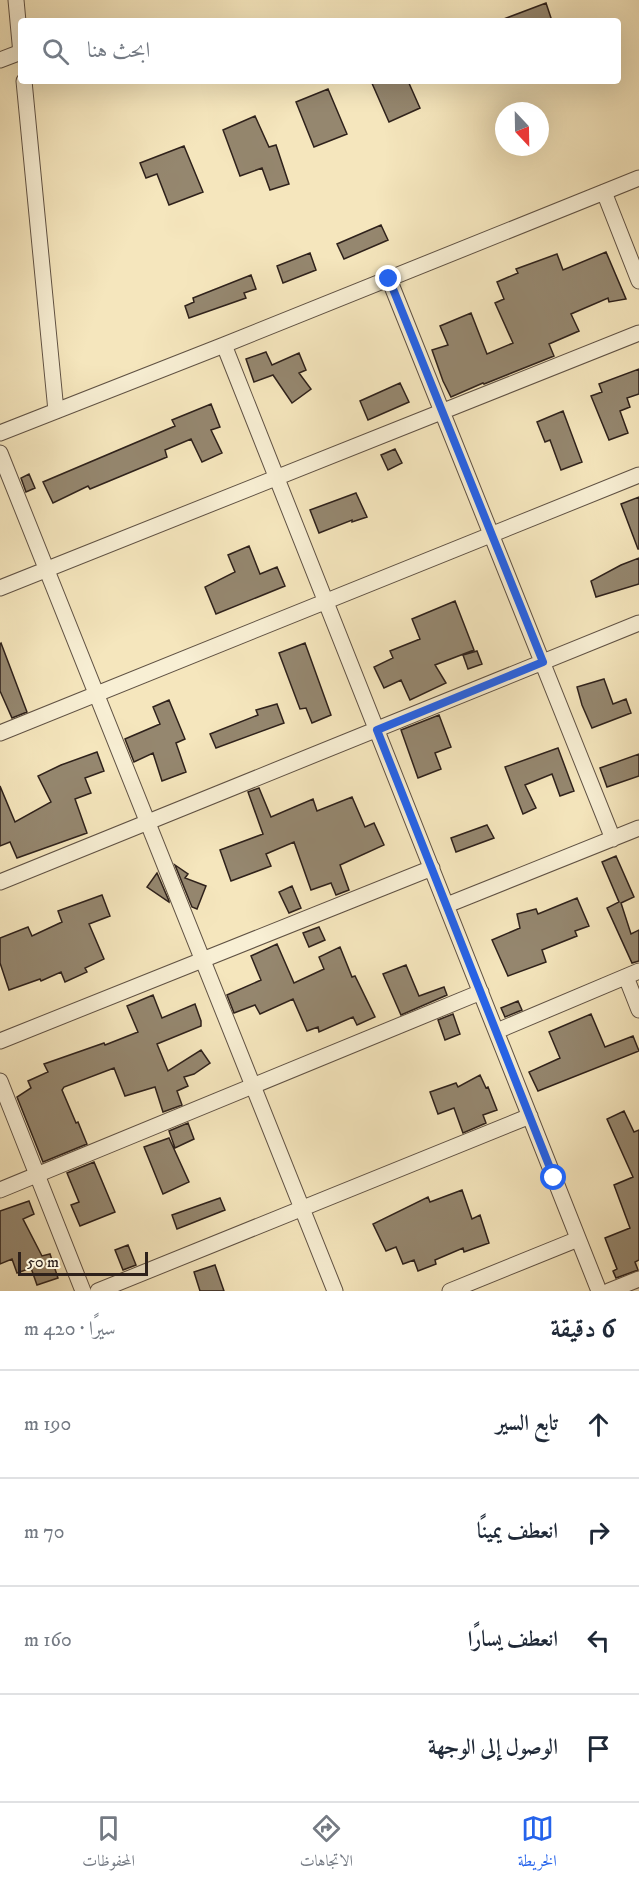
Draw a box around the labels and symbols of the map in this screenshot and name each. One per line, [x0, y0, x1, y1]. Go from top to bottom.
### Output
north arrow [495, 102, 549, 156]
route end [375, 265, 401, 291]
route start [540, 1164, 566, 1190]
scale bar [18, 1249, 148, 1276]

